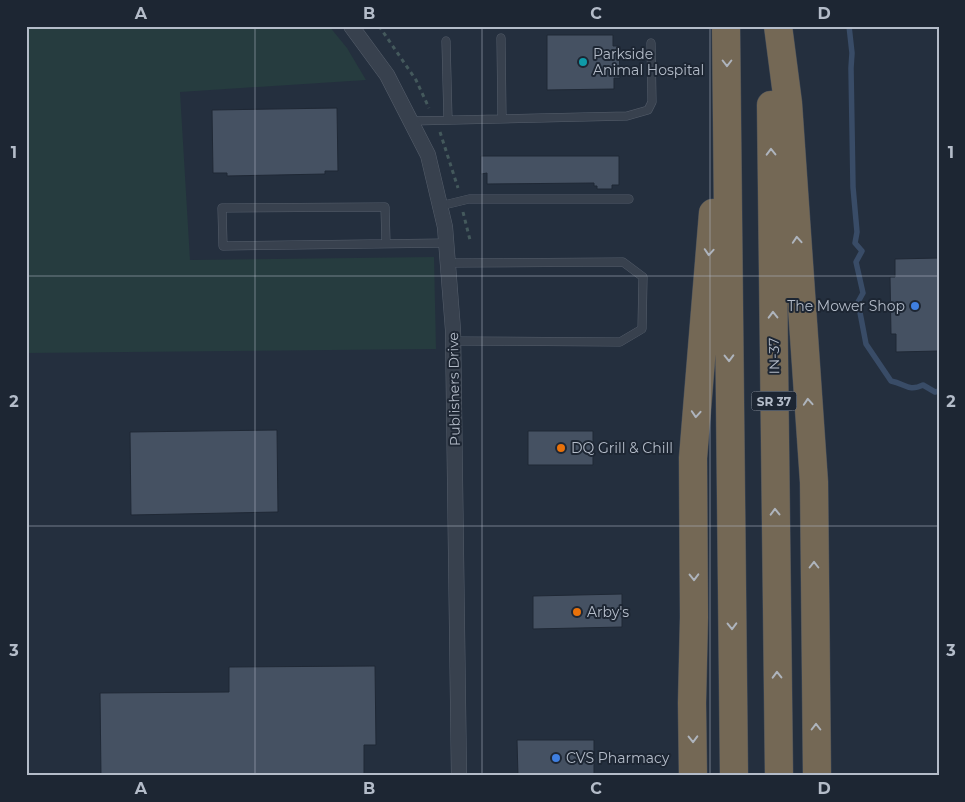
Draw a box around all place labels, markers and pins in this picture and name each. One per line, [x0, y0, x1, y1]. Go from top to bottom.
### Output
place label: Parkside Animal Hospital [593, 45, 704, 79]
marker: Parkside Animal Hospital [577, 56, 589, 68]
place label: The Mower Shop [787, 297, 905, 315]
marker: The Mower Shop [909, 300, 921, 312]
place label: DQ Grill & Chill [571, 439, 673, 457]
marker: DQ Grill & Chill [555, 442, 567, 454]
place label: Arby's [587, 603, 629, 621]
marker: Arby's [571, 606, 583, 618]
place label: CVS Pharmacy [566, 749, 670, 767]
marker: CVS Pharmacy [550, 752, 562, 764]

